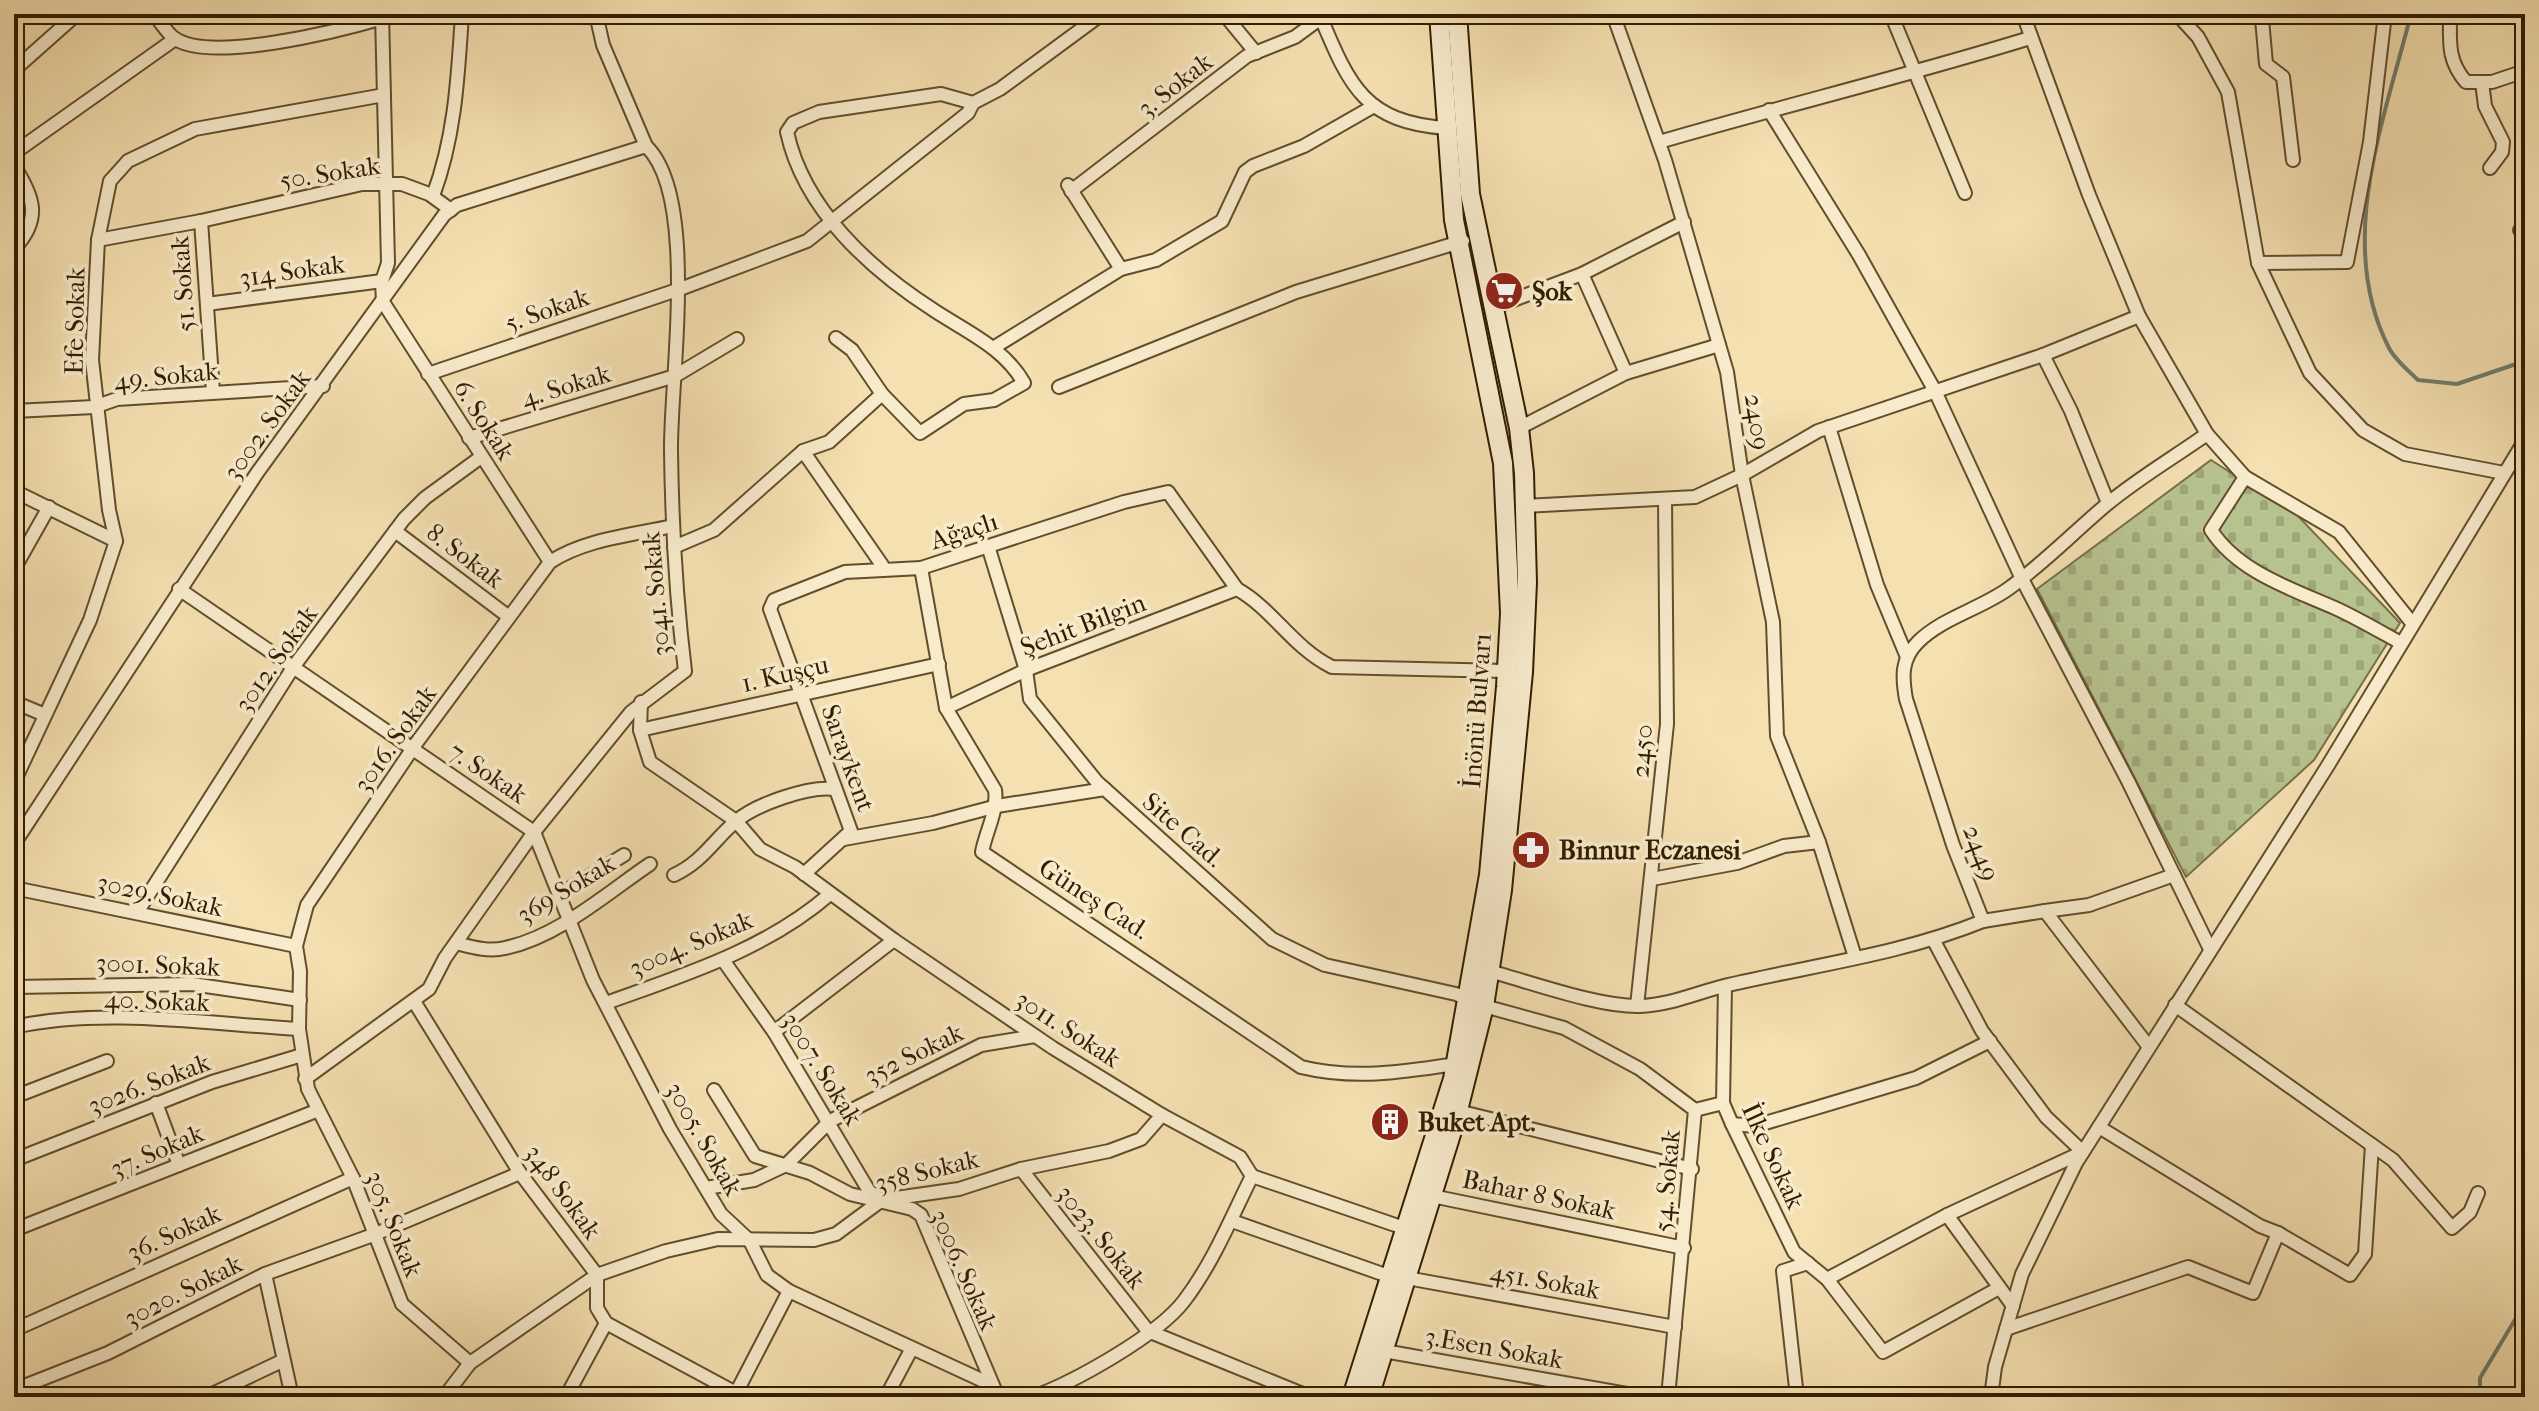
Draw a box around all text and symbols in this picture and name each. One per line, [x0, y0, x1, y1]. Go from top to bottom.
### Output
street label: 3. Sokak [1131, 46, 1219, 124]
street label: 50. Sokak [278, 150, 383, 196]
street label: 51. Sokak [164, 234, 202, 333]
street label: 314 Sokak [237, 248, 347, 294]
street label: Efe Sokak [59, 266, 91, 375]
supermarket icon: Şok [1483, 270, 1525, 312]
place label: Şok [1532, 276, 1573, 307]
street label: 5. Sokak [501, 281, 594, 339]
street label: 49. Sokak [112, 355, 220, 397]
street label: 4. Sokak [518, 358, 615, 414]
street label: 3002. Sokak [217, 363, 318, 486]
street label: 6. Sokak [447, 374, 522, 467]
street label: 2409 [1738, 392, 1776, 452]
street label: Ağaçlı [925, 505, 1002, 557]
street label: 8. Sokak [420, 517, 510, 595]
street label: 3041. Sokak [635, 530, 677, 658]
street label: Şehit Bilgin [1016, 587, 1150, 663]
street label: 3012. Sokak [228, 599, 324, 718]
street label: İnönü Bulvarı [1455, 632, 1498, 790]
street label: 1. Kuşçu [738, 649, 832, 699]
street label: 3016. Sokak [347, 679, 444, 799]
street label: Saraykent [814, 700, 882, 816]
street label: 2450 [1624, 723, 1660, 779]
street label: 7. Sokak [443, 736, 534, 811]
street label: Site Cad. [1136, 786, 1230, 874]
street label: 2449 [1956, 820, 2006, 886]
pharmacy icon: Binnur Eczanesi [1510, 829, 1552, 871]
place label: Binnur Eczanesi [1559, 835, 1741, 866]
street label: 369 Sokak [511, 847, 621, 930]
street label: Güneş Cad. [1033, 852, 1155, 946]
street label: 3029. Sokak [94, 867, 226, 924]
street label: 3004. Sokak [625, 904, 758, 984]
street label: 3001. Sokak [95, 947, 221, 983]
street label: 40. Sokak [104, 984, 211, 1018]
street label: 3011. Sokak [1010, 984, 1127, 1075]
street label: 3007. Sokak [775, 1007, 869, 1132]
street label: 352 Sokak [860, 1017, 969, 1091]
street label: 3026. Sokak [84, 1046, 215, 1121]
street label: 3005. Sokak [659, 1077, 749, 1202]
street label: İlke Sokak [1735, 1097, 1812, 1215]
building icon: Buket Apt. [1369, 1101, 1411, 1143]
place label: Buket Apt. [1418, 1107, 1536, 1138]
street label: 37. Sokak [106, 1117, 209, 1185]
street label: 54. Sokak [1647, 1128, 1687, 1234]
street label: 348 Sokak [518, 1138, 608, 1246]
street label: 358 Sokak [872, 1143, 983, 1199]
street label: Bahar 8 Sokak [1459, 1164, 1619, 1227]
street label: 305. Sokak [359, 1166, 430, 1282]
street label: 3023. Sokak [1050, 1179, 1153, 1296]
street label: 36. Sokak [122, 1197, 227, 1268]
street label: 3006. Sokak [924, 1205, 1005, 1336]
street label: 3020. Sokak [119, 1248, 248, 1334]
street label: 451. Sokak [1488, 1256, 1603, 1306]
street label: 3.Esen Sokak [1422, 1321, 1566, 1376]

